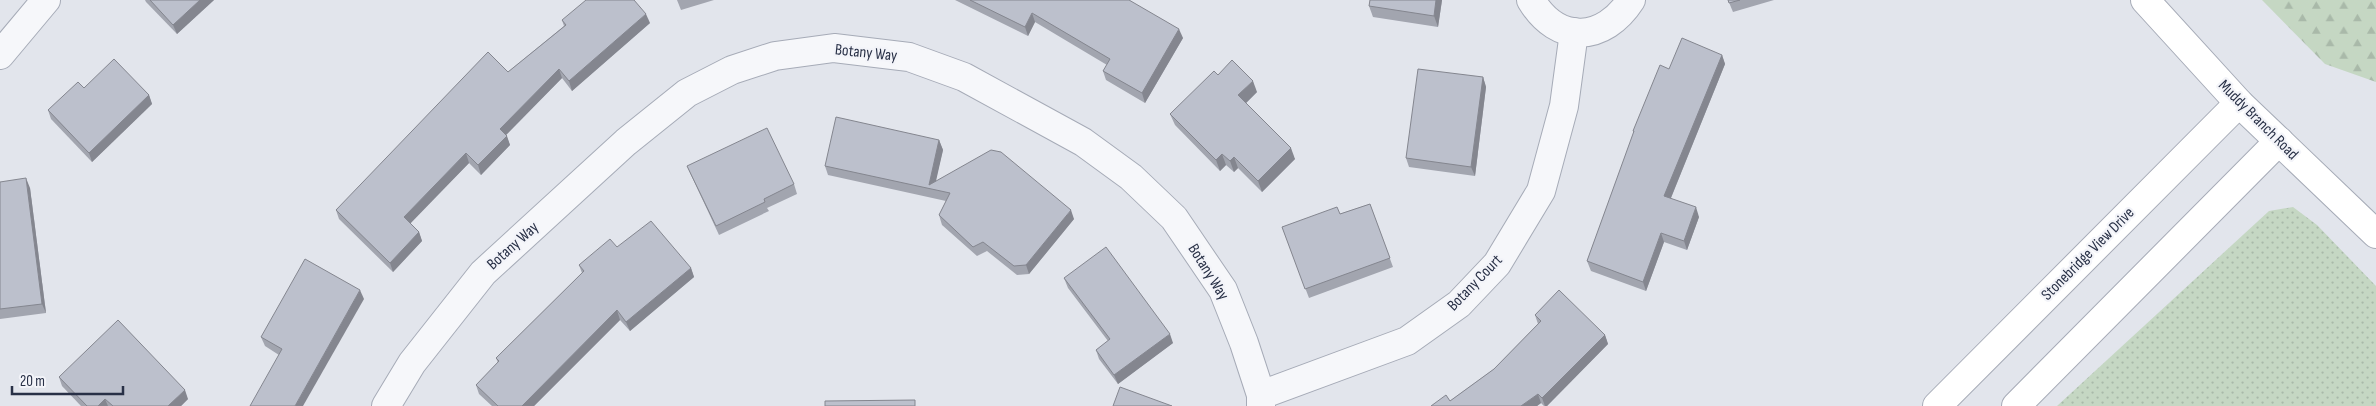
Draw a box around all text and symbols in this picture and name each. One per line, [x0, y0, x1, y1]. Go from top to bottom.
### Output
street label: Botany Way [834, 40, 898, 66]
street label: Muddy Branch Road [2214, 76, 2302, 164]
street label: Stonebridge View Drive [2038, 204, 2138, 304]
street label: Botany Way [483, 218, 543, 274]
street label: Botany Way [1183, 240, 1233, 304]
street label: Botany Court [1444, 251, 1507, 315]
scale bar [12, 364, 124, 396]
text: 20 m [20, 372, 45, 391]

